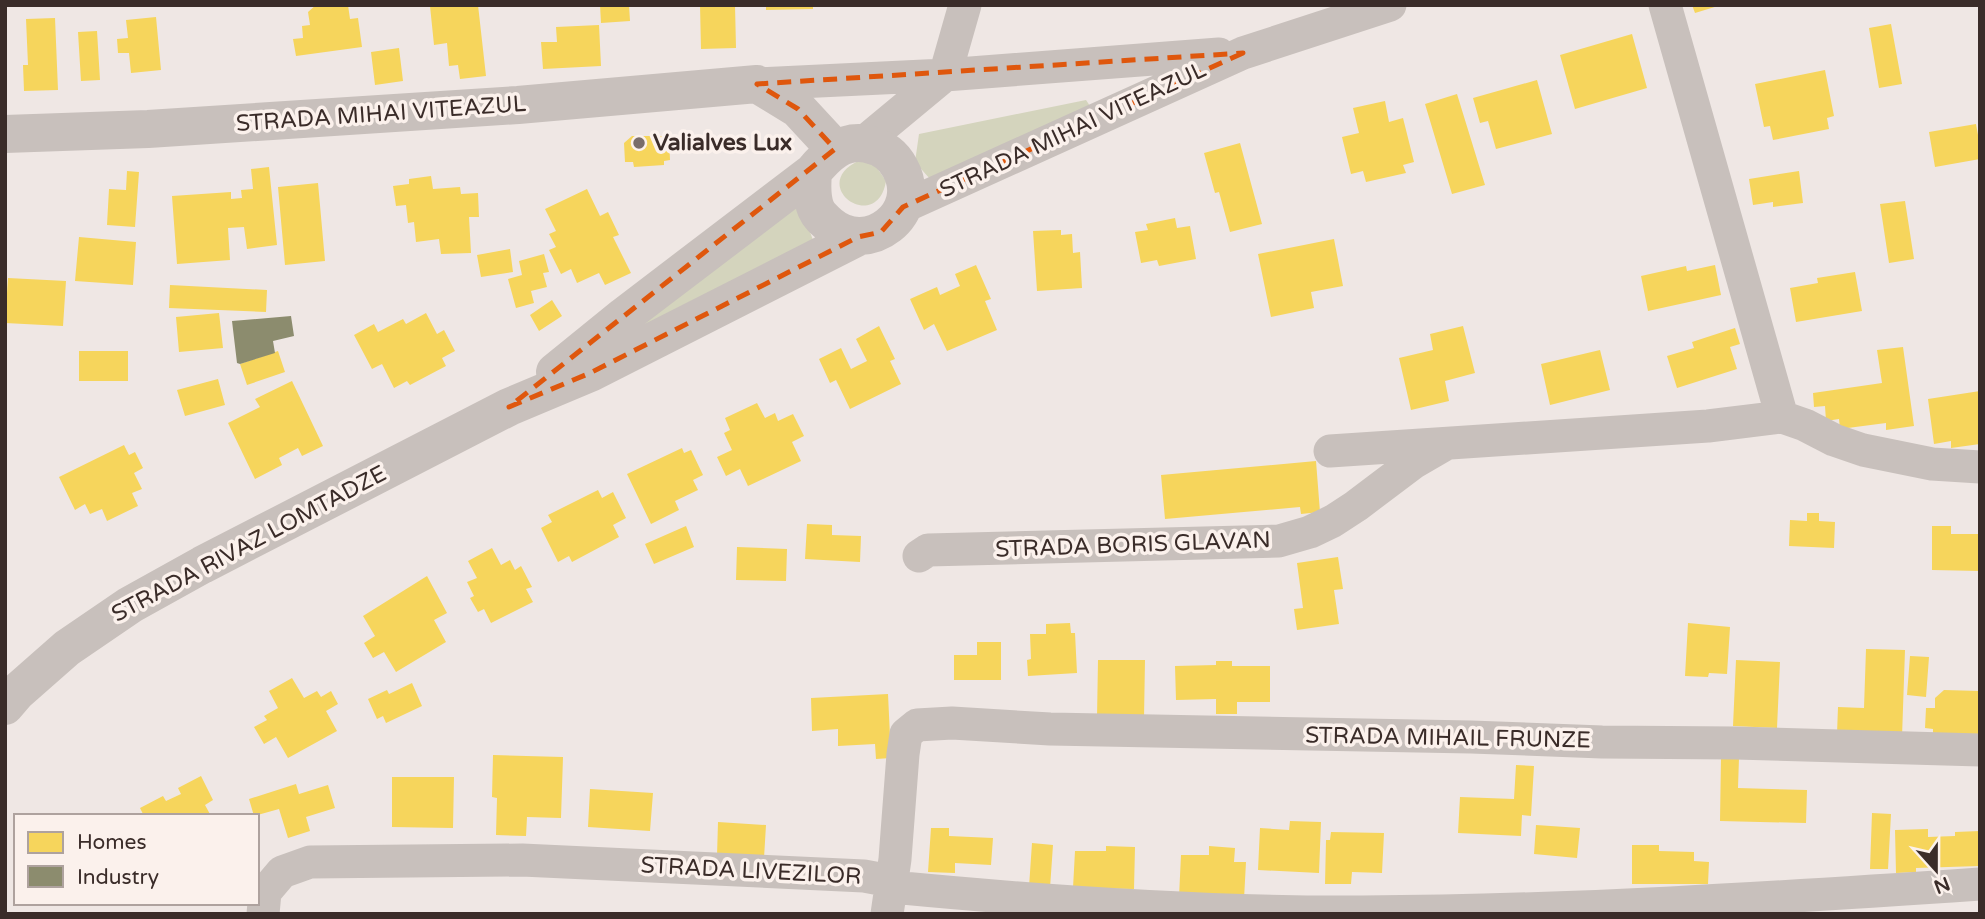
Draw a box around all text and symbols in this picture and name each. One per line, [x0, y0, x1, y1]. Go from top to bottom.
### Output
street label: STRADA MIHAI VITEAZUL [935, 56, 1211, 204]
street label: STRADA MIHAI VITEAZUL [235, 90, 527, 138]
place label: Valialves Lux [653, 129, 792, 157]
marker: Valialves Lux [631, 135, 647, 151]
street label: STRADA RIVAZ LOMTADZE [107, 460, 391, 628]
street label: STRADA BORIS GLAVAN [995, 526, 1271, 564]
street label: STRADA MIHAIL FRUNZE [1305, 722, 1591, 754]
legend [14, 814, 259, 905]
text: Homes [77, 830, 147, 855]
north arrow [1901, 835, 1971, 905]
street label: STRADA LIVEZILOR [640, 851, 862, 891]
text: Industry [77, 865, 159, 890]
text: N [1931, 872, 1953, 898]

